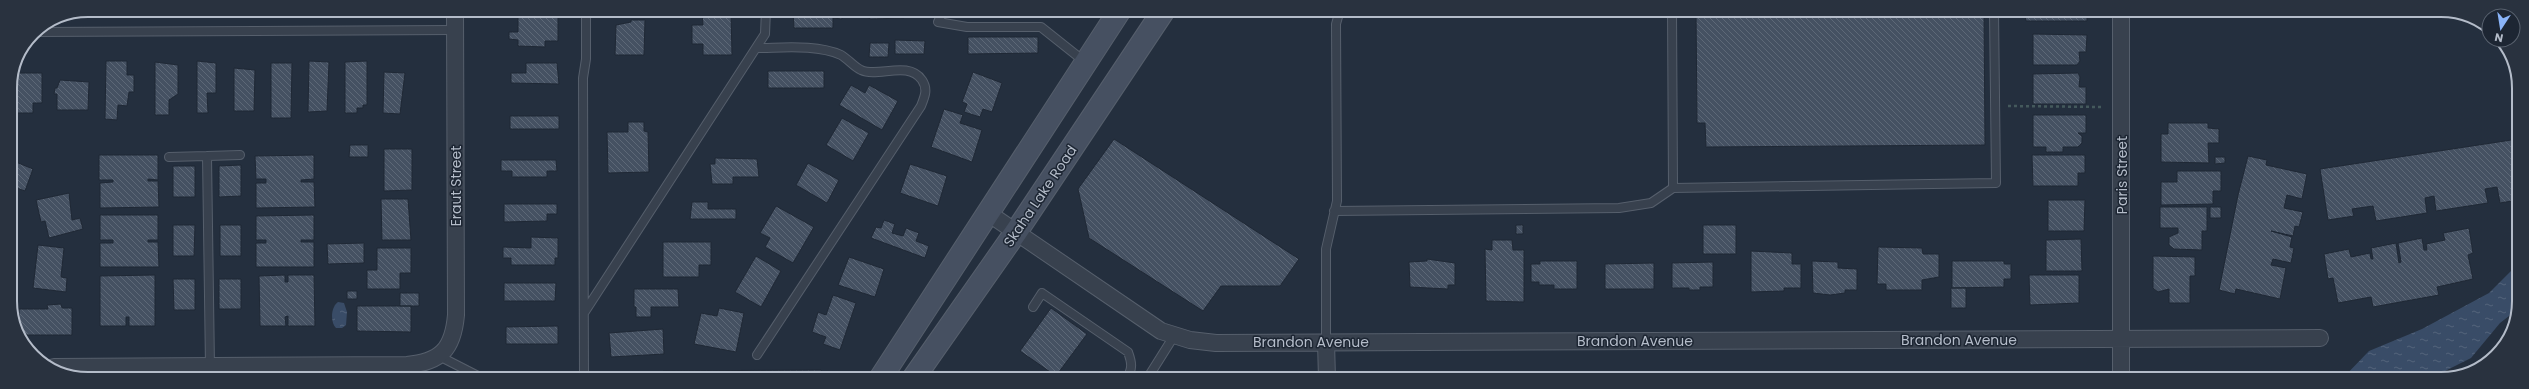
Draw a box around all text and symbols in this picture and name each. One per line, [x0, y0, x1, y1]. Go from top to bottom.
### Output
north arrow [2481, 8, 2521, 48]
text: N [2493, 29, 2505, 46]
street label: Paris Street [2112, 136, 2132, 214]
street label: Skaha Lake Road [999, 141, 1081, 251]
street label: Eraut Street [446, 146, 466, 226]
street label: Brandon Avenue [1901, 330, 2017, 350]
street label: Brandon Avenue [1577, 331, 1693, 351]
street label: Brandon Avenue [1253, 332, 1369, 352]

